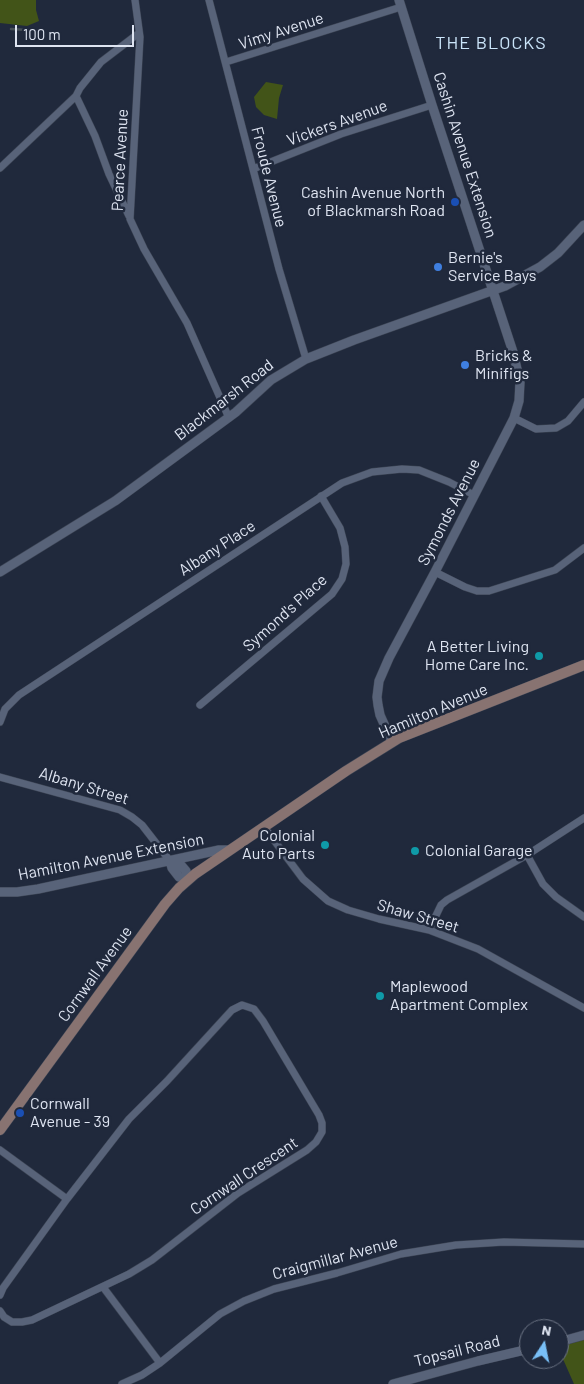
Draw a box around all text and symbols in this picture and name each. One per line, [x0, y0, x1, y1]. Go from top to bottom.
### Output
street label: Vimy Avenue [236, 8, 326, 54]
scale bar [18, 15, 136, 47]
text: 100 m [23, 25, 61, 43]
district label: THE BLOCKS [434, 32, 548, 54]
street label: Cashin Avenue Extension [429, 70, 501, 240]
street label: Vickers Avenue [284, 96, 390, 150]
street label: Pearce Avenue [108, 108, 132, 212]
street label: Froude Avenue [247, 125, 291, 229]
place label: Cashin Avenue North of Blackmarsh Road [301, 183, 445, 221]
marker: Cashin Avenue North of Blackmarsh Road [449, 196, 461, 208]
place label: Bernie's Service Bays [448, 248, 536, 286]
marker: Bernie's Service Bays [432, 261, 444, 273]
place label: Bricks & Minifigs [475, 346, 533, 384]
street label: Blackmarsh Road [171, 355, 277, 445]
marker: Bricks & Minifigs [459, 359, 471, 371]
street label: Symonds Avenue [414, 455, 484, 569]
street label: Albany Place [175, 516, 259, 580]
street label: Symond's Place [239, 570, 331, 656]
place label: A Better Living Home Care Inc. [425, 637, 529, 675]
marker: A Better Living Home Care Inc. [533, 650, 545, 662]
street label: Hamilton Avenue [376, 679, 490, 743]
street label: Albany Street [37, 763, 131, 809]
place label: Colonial Auto Parts [242, 826, 315, 864]
street label: Hamilton Avenue Extension [16, 830, 206, 884]
marker: Colonial Auto Parts [319, 839, 331, 851]
place label: Colonial Garage [425, 841, 533, 861]
marker: Colonial Garage [409, 845, 421, 857]
street label: Shaw Street [375, 895, 461, 937]
street label: Cornwall Avenue [54, 922, 136, 1026]
place label: Maplewood Apartment Complex [390, 977, 528, 1015]
marker: Maplewood Apartment Complex [374, 990, 386, 1002]
place label: Cornwall Avenue - 39 [30, 1094, 110, 1132]
marker: Cornwall Avenue - 39 [14, 1107, 26, 1119]
street label: Cornwall Crescent [187, 1133, 301, 1219]
street label: Craigmillar Avenue [270, 1232, 400, 1284]
north arrow [519, 1319, 569, 1369]
text: N [541, 1321, 553, 1339]
street label: Topsail Road [412, 1331, 502, 1371]

